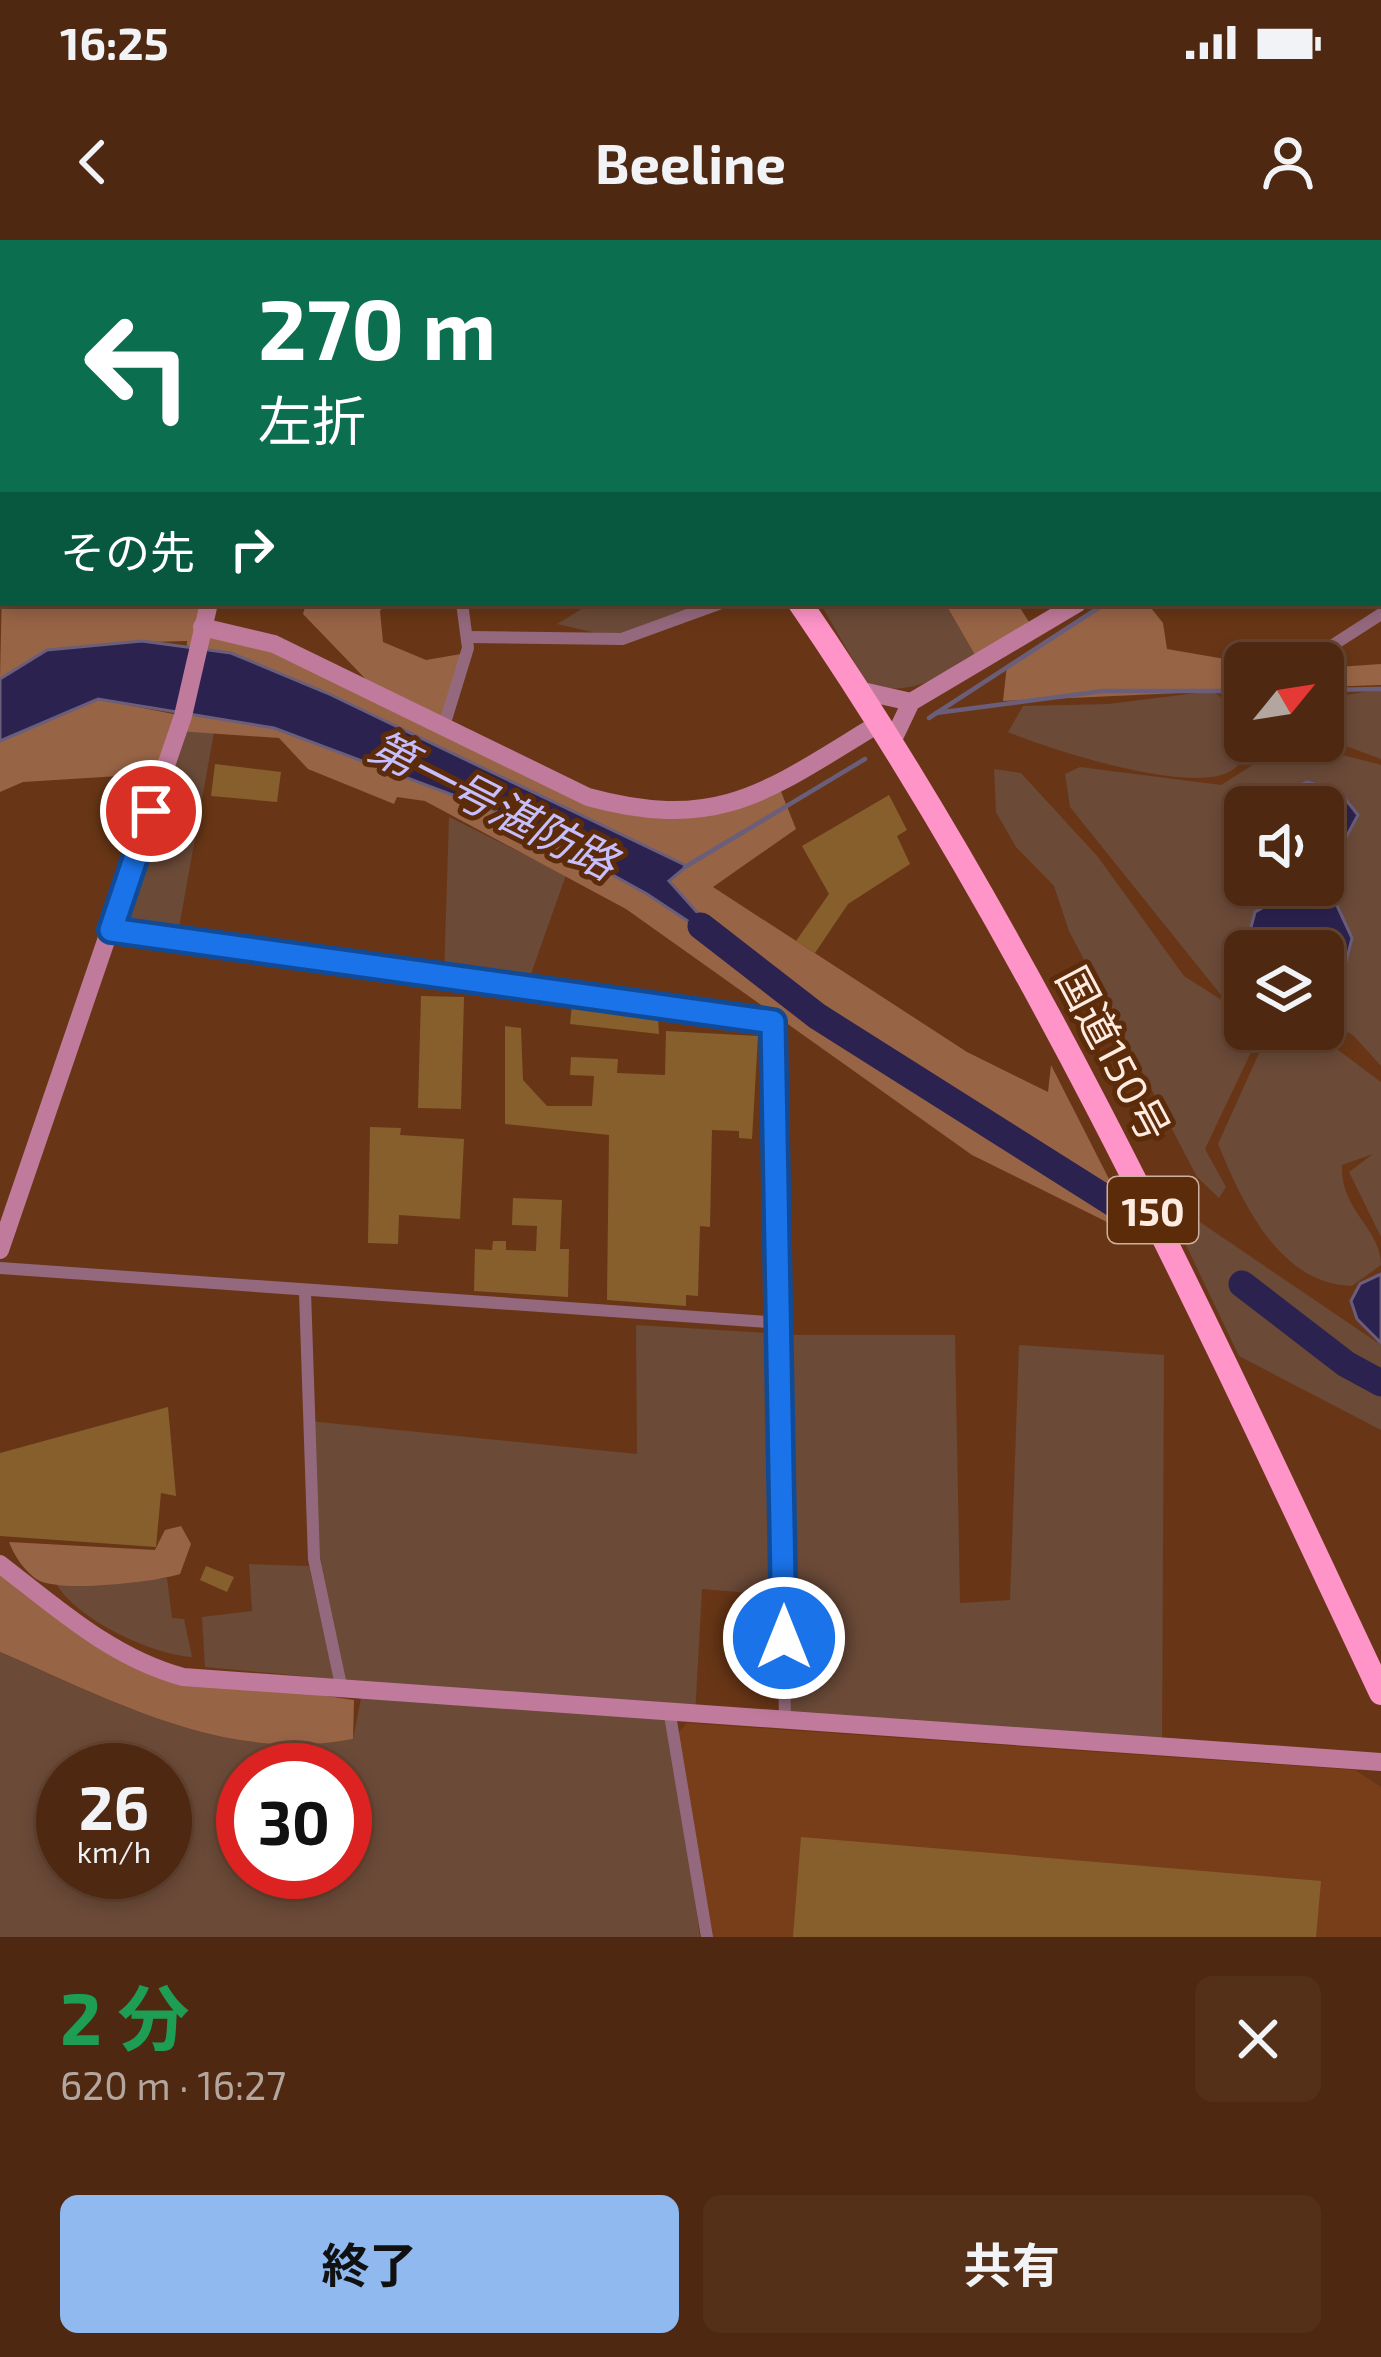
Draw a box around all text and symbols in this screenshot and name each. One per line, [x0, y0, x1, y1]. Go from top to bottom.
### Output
text: 16:25 [60, 15, 169, 69]
icon: back [60, 129, 126, 195]
icon: person [1255, 129, 1321, 195]
text: Beeline [595, 130, 786, 195]
text: 270 m [258, 276, 496, 377]
icon: left [60, 288, 216, 444]
text: 左折 [258, 387, 366, 452]
icon: right [219, 516, 285, 582]
text: その先 [60, 524, 195, 578]
north arrow [1224, 642, 1344, 762]
map controls [1224, 642, 1344, 1050]
water label: 第一号湛防路 [361, 718, 630, 890]
pin [100, 760, 202, 862]
icon: arrive [118, 778, 184, 844]
button: sound [1224, 786, 1344, 906]
button: layers [1224, 930, 1344, 1050]
street label: 国道150号 [1048, 957, 1182, 1149]
road number: 150 [1108, 1177, 1198, 1243]
position arrow [721, 1575, 847, 1701]
speed limit sign: 30 [216, 1743, 372, 1899]
text: 26 [79, 1770, 149, 1842]
text: km/h [77, 1833, 151, 1869]
text: 2 分 [60, 1973, 189, 2059]
button: close [1195, 1976, 1321, 2102]
text: 620 m · 16:27 [60, 2061, 286, 2108]
button: 終了 [60, 2195, 679, 2333]
button: 共有 [703, 2195, 1321, 2333]

